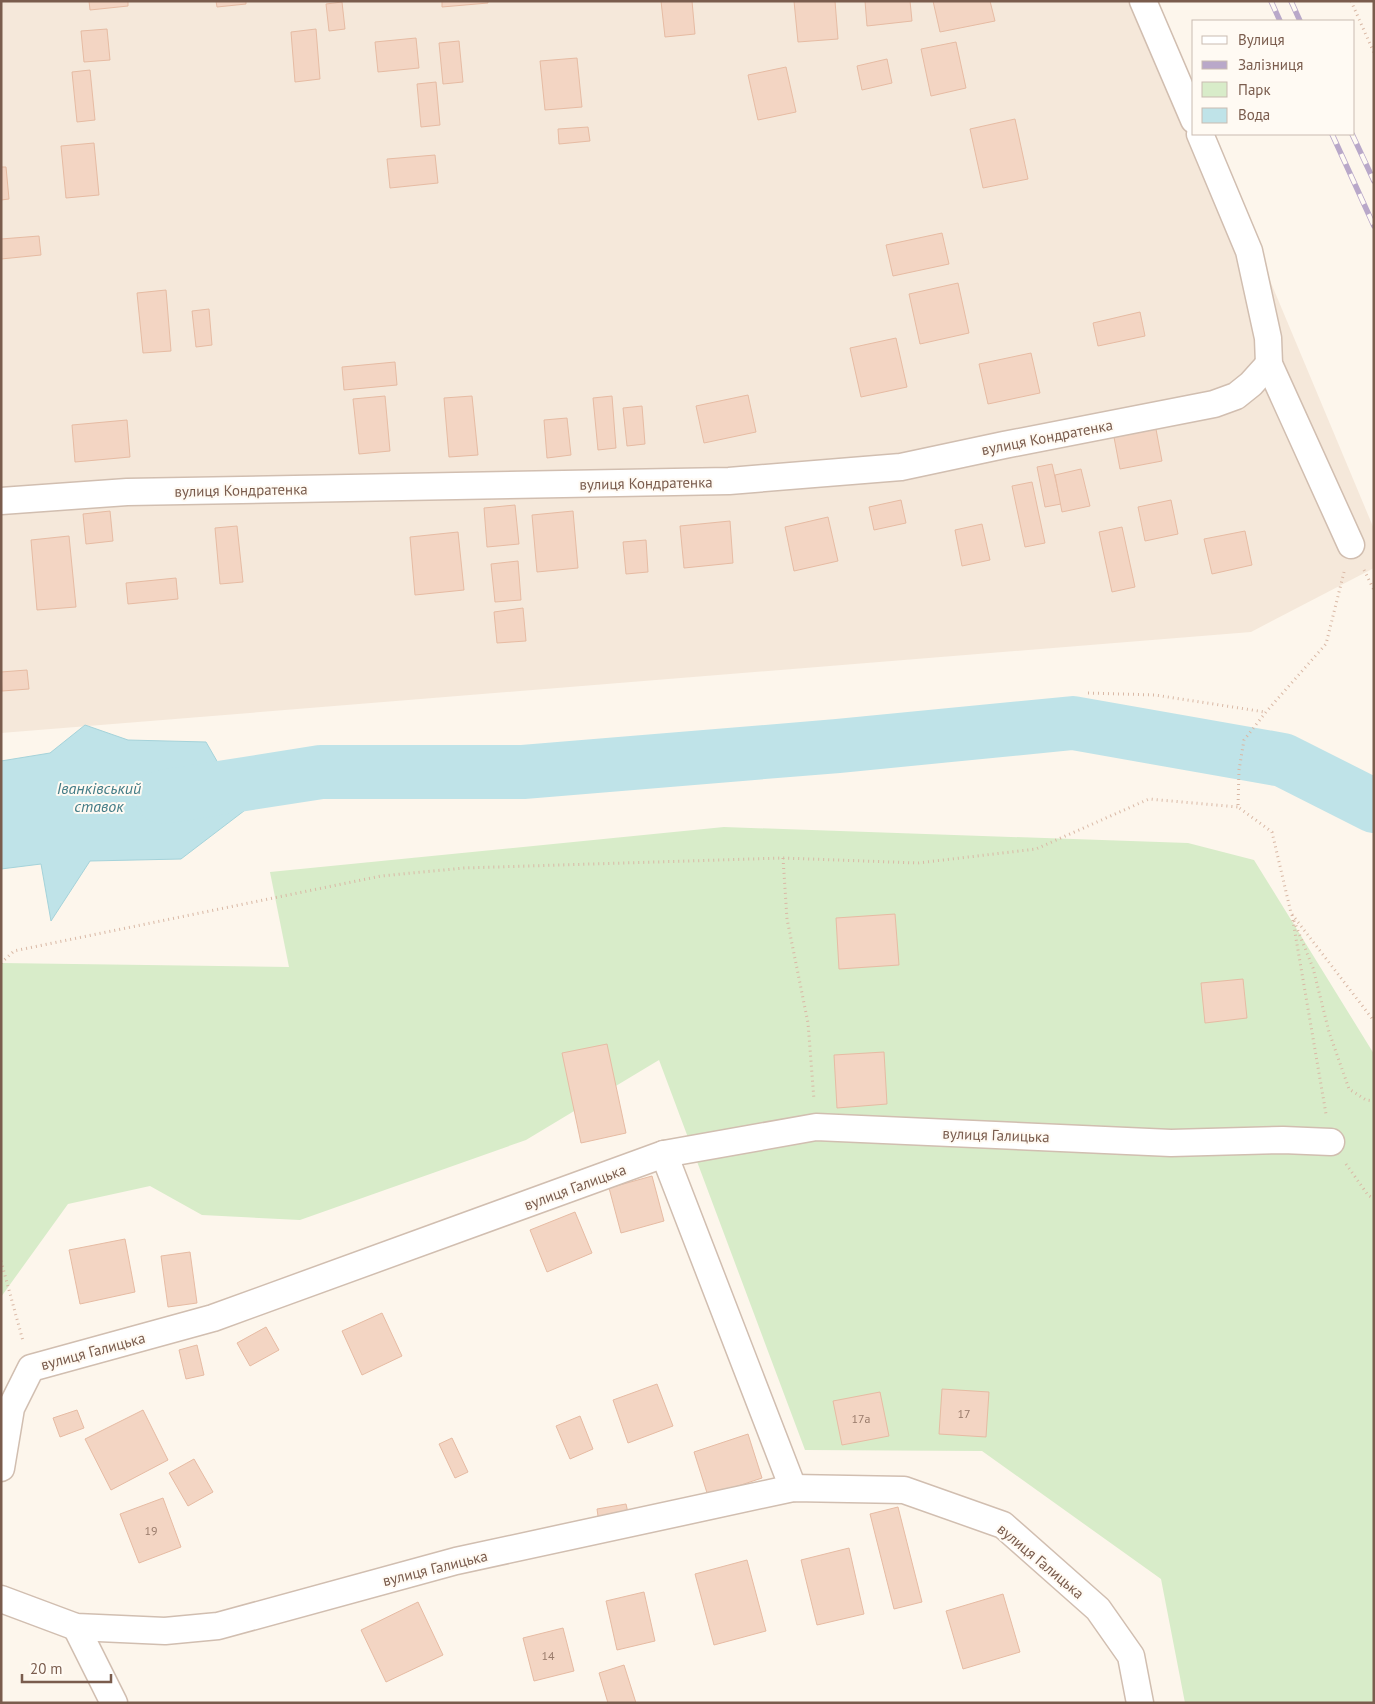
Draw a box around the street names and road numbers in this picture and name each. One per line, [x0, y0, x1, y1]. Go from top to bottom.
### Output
street label: вулиця Кондратенка [980, 415, 1114, 459]
street label: вулиця Кондратенка [579, 472, 713, 494]
street label: вулиця Кондратенка [174, 479, 308, 501]
street label: вулиця Галицька [942, 1124, 1050, 1146]
street label: вулиця Галицька [521, 1160, 629, 1214]
street label: вулиця Галицька [39, 1328, 147, 1374]
street label: вулиця Галицька [994, 1519, 1088, 1603]
street label: вулиця Галицька [381, 1546, 489, 1590]

